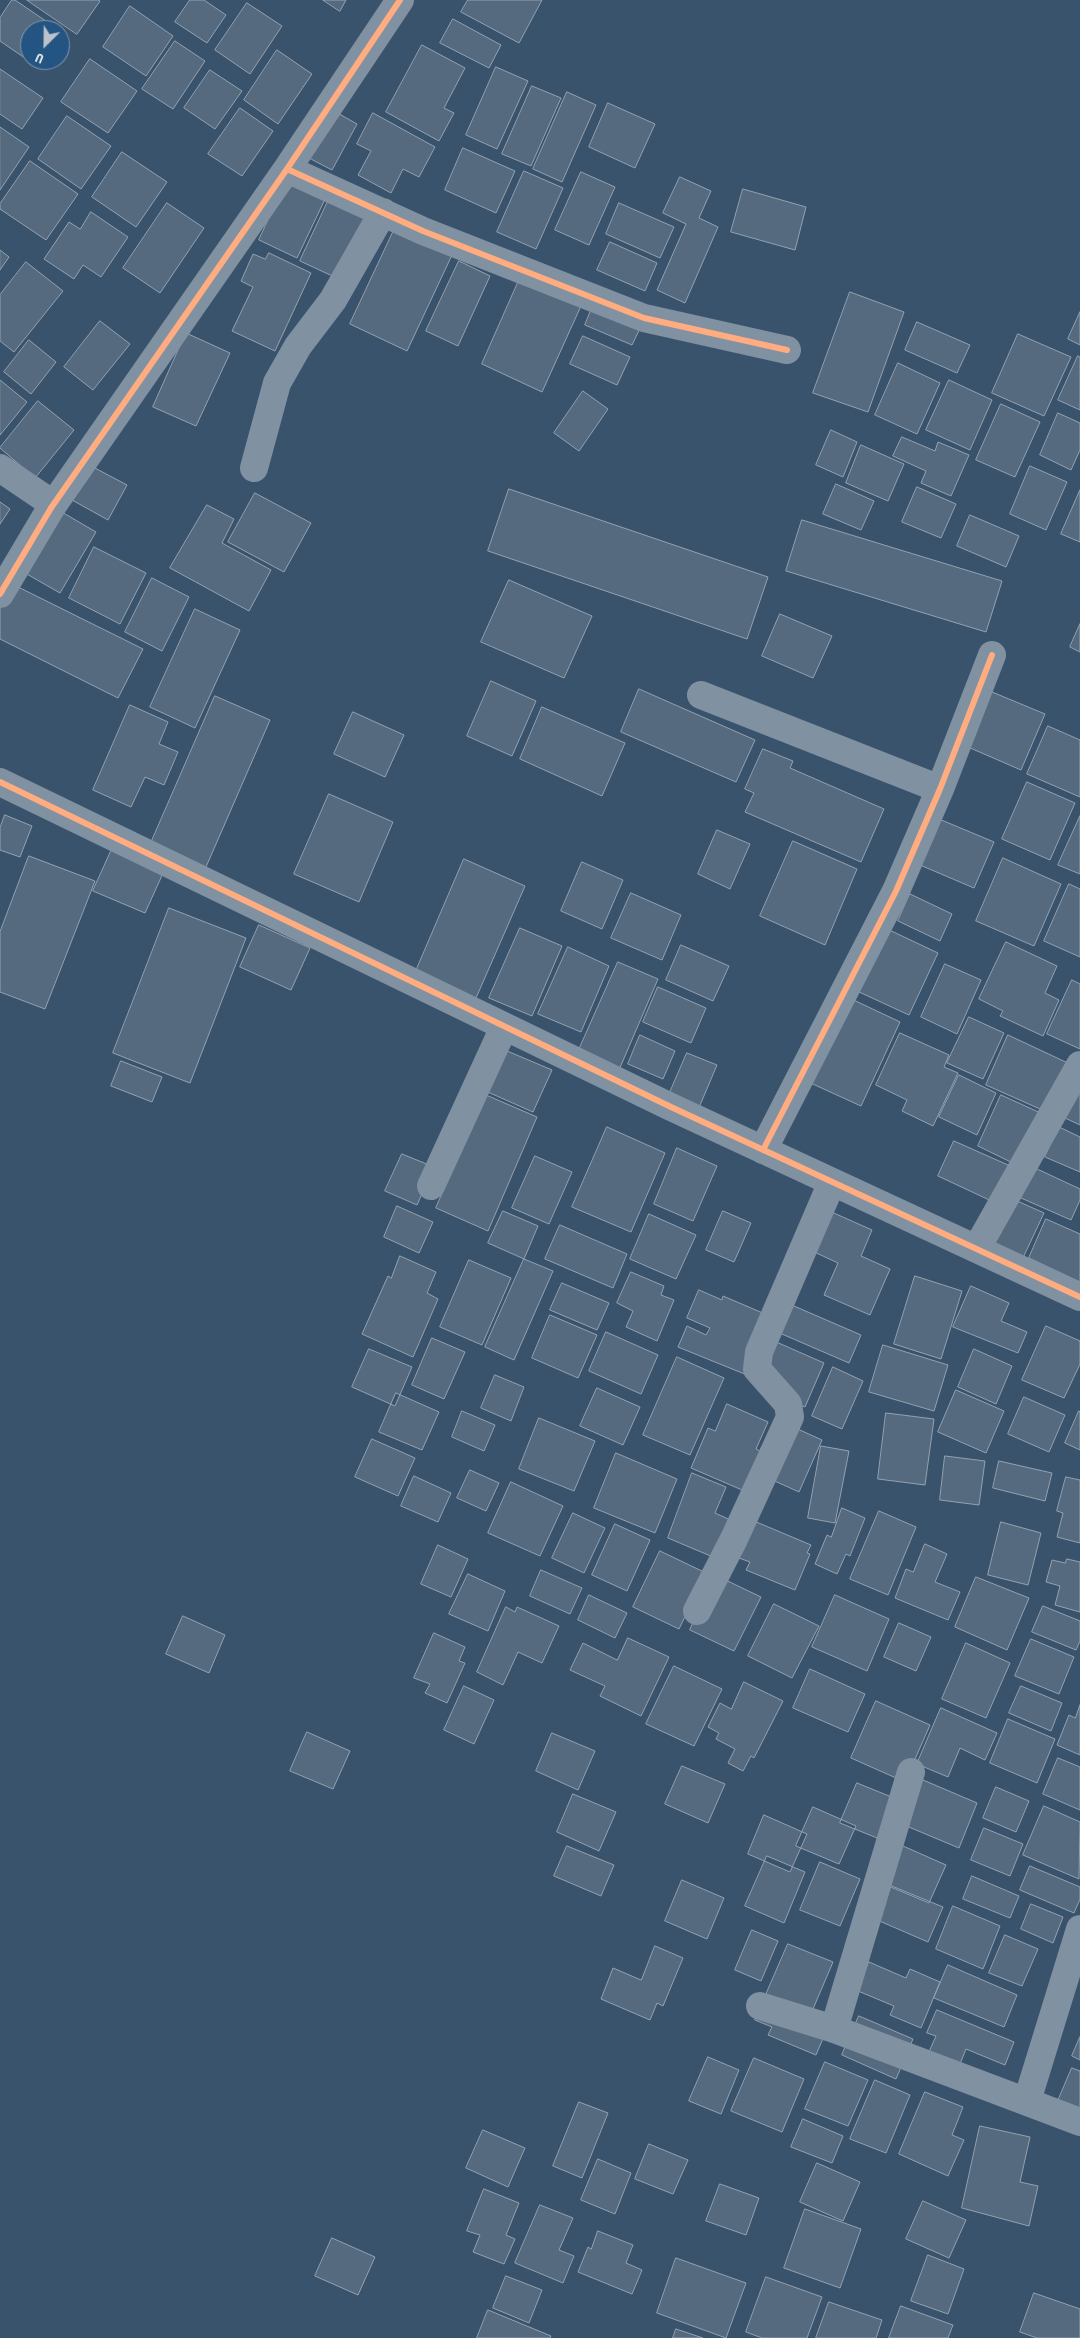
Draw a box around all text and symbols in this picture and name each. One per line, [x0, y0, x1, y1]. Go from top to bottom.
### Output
north arrow [20, 20, 70, 70]
text: U [33, 49, 46, 68]

